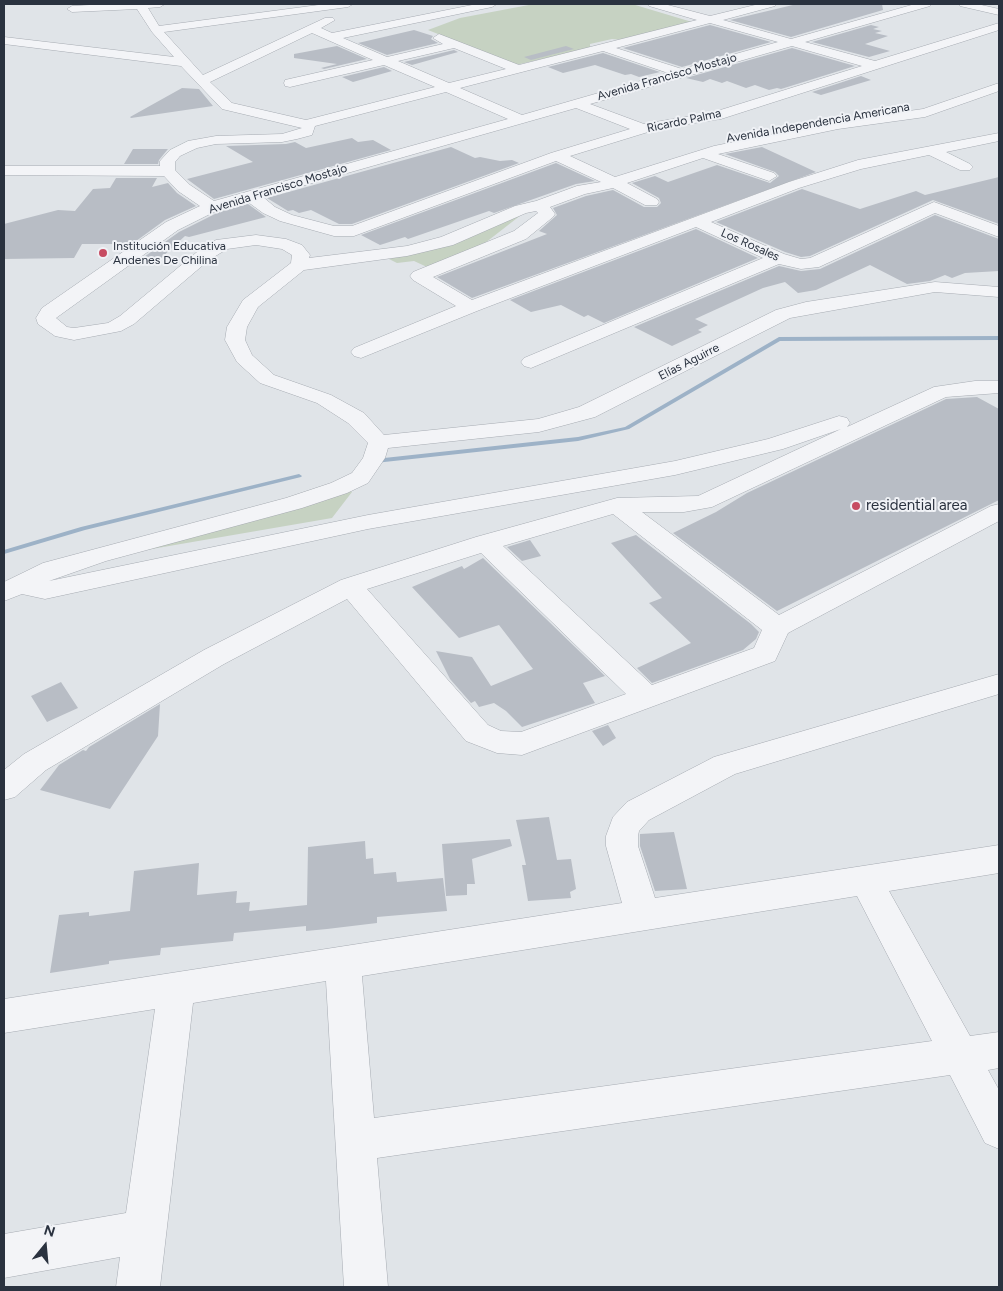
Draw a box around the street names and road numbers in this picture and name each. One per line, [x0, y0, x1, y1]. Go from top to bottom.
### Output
street label: Avenida Francisco Mostajo [596, 50, 738, 104]
street label: Avenida Independencia Americana [725, 100, 911, 146]
street label: Ricardo Palma [645, 106, 723, 136]
street label: Avenida Francisco Mostajo [207, 161, 349, 217]
street label: Los Rosales [718, 226, 782, 264]
street label: Elías Aguirre [656, 341, 722, 383]

